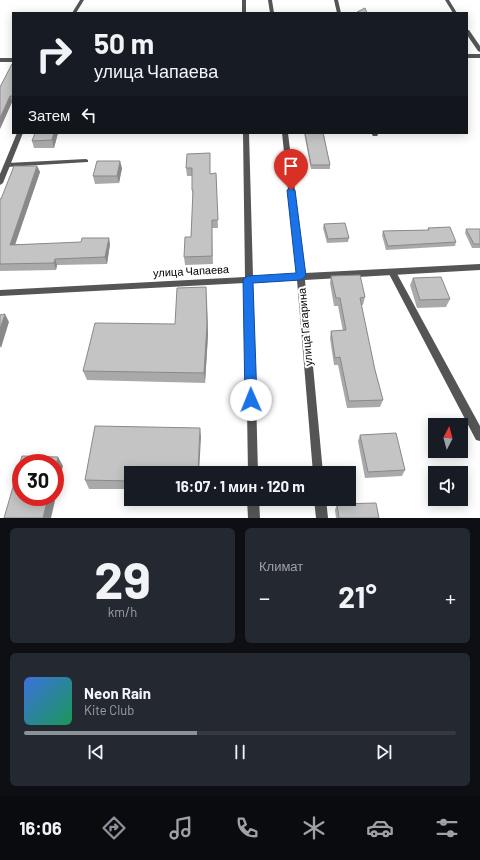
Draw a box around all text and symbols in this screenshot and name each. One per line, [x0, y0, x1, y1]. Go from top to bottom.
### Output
text: 50 m [94, 26, 154, 60]
icon: right [28, 28, 80, 80]
text: улица Чапаева [94, 60, 218, 82]
icon: left [78, 104, 100, 126]
text: Затем [28, 106, 70, 124]
pin [274, 149, 308, 190]
icon: arrive [280, 155, 302, 177]
street label: улица Чапаева [153, 262, 230, 279]
street label: улица Гагарина [295, 287, 314, 367]
position arrow [230, 379, 272, 421]
north arrow [428, 418, 468, 458]
map controls [428, 418, 468, 506]
speed limit sign: 30 [12, 454, 64, 506]
button: sound [428, 466, 468, 506]
text: 16:07 · 1 мин · 120 m [175, 477, 305, 495]
text: 29 [94, 547, 151, 609]
text: Климат [259, 558, 303, 574]
text: 21° [338, 578, 377, 614]
text: − [259, 584, 270, 610]
text: + [445, 584, 456, 610]
text: km/h [108, 604, 137, 620]
text: Neon Rain [84, 684, 151, 702]
text: Kite Club [84, 702, 134, 718]
icon: previous [85, 741, 107, 763]
icon: pause [229, 741, 251, 763]
icon: next [373, 741, 395, 763]
icon: directions [100, 814, 128, 842]
icon: music [167, 814, 195, 842]
icon: phone [233, 814, 261, 842]
icon: climate [300, 814, 328, 842]
icon: car [366, 814, 394, 842]
icon: filters [433, 814, 461, 842]
text: 16:06 [19, 817, 62, 839]

